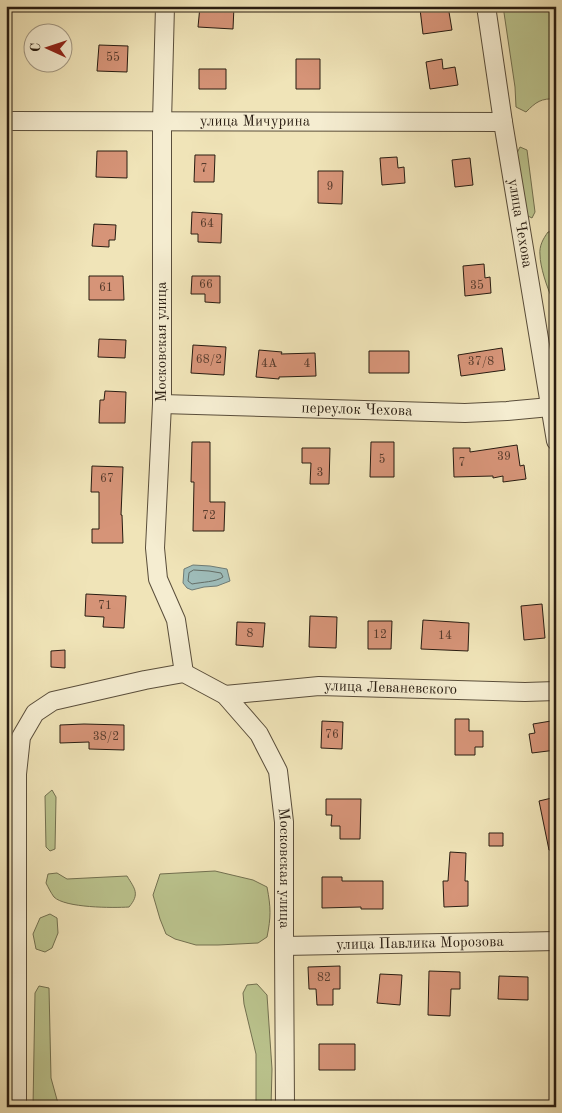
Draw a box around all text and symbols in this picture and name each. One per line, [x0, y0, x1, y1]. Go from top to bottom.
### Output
north arrow [22, 22, 72, 72]
text: С [29, 42, 43, 52]
house number: 55 [106, 51, 120, 64]
street label: улица Мичурина [200, 114, 311, 129]
house number: 7 [201, 163, 207, 175]
street label: улица Чехова [505, 178, 535, 270]
house number: 9 [327, 181, 333, 193]
house number: 64 [200, 218, 214, 230]
house number: 66 [199, 279, 213, 291]
house number: 35 [470, 279, 484, 292]
street label: Московская улица [155, 281, 170, 402]
house number: 61 [99, 282, 113, 294]
house number: 68/2 [196, 354, 222, 366]
house number: 37/8 [468, 356, 494, 368]
house number: 4А [261, 358, 277, 370]
house number: 4 [304, 358, 311, 370]
street label: переулок Чехова [301, 401, 413, 419]
house number: 39 [497, 451, 511, 463]
house number: 5 [379, 453, 386, 466]
house number: 7 [459, 457, 465, 469]
house number: 3 [317, 467, 323, 479]
house number: 67 [100, 473, 114, 485]
house number: 72 [202, 510, 216, 522]
house number: 71 [98, 600, 112, 612]
house number: 8 [247, 628, 254, 640]
house number: 12 [373, 629, 387, 641]
house number: 14 [438, 630, 452, 642]
street label: улица Леваневского [324, 679, 457, 698]
house number: 76 [325, 729, 339, 741]
house number: 38/2 [93, 731, 119, 743]
street label: Московская улица [275, 807, 292, 929]
street label: улица Павлика Морозова [336, 934, 505, 953]
house number: 82 [317, 972, 331, 984]

